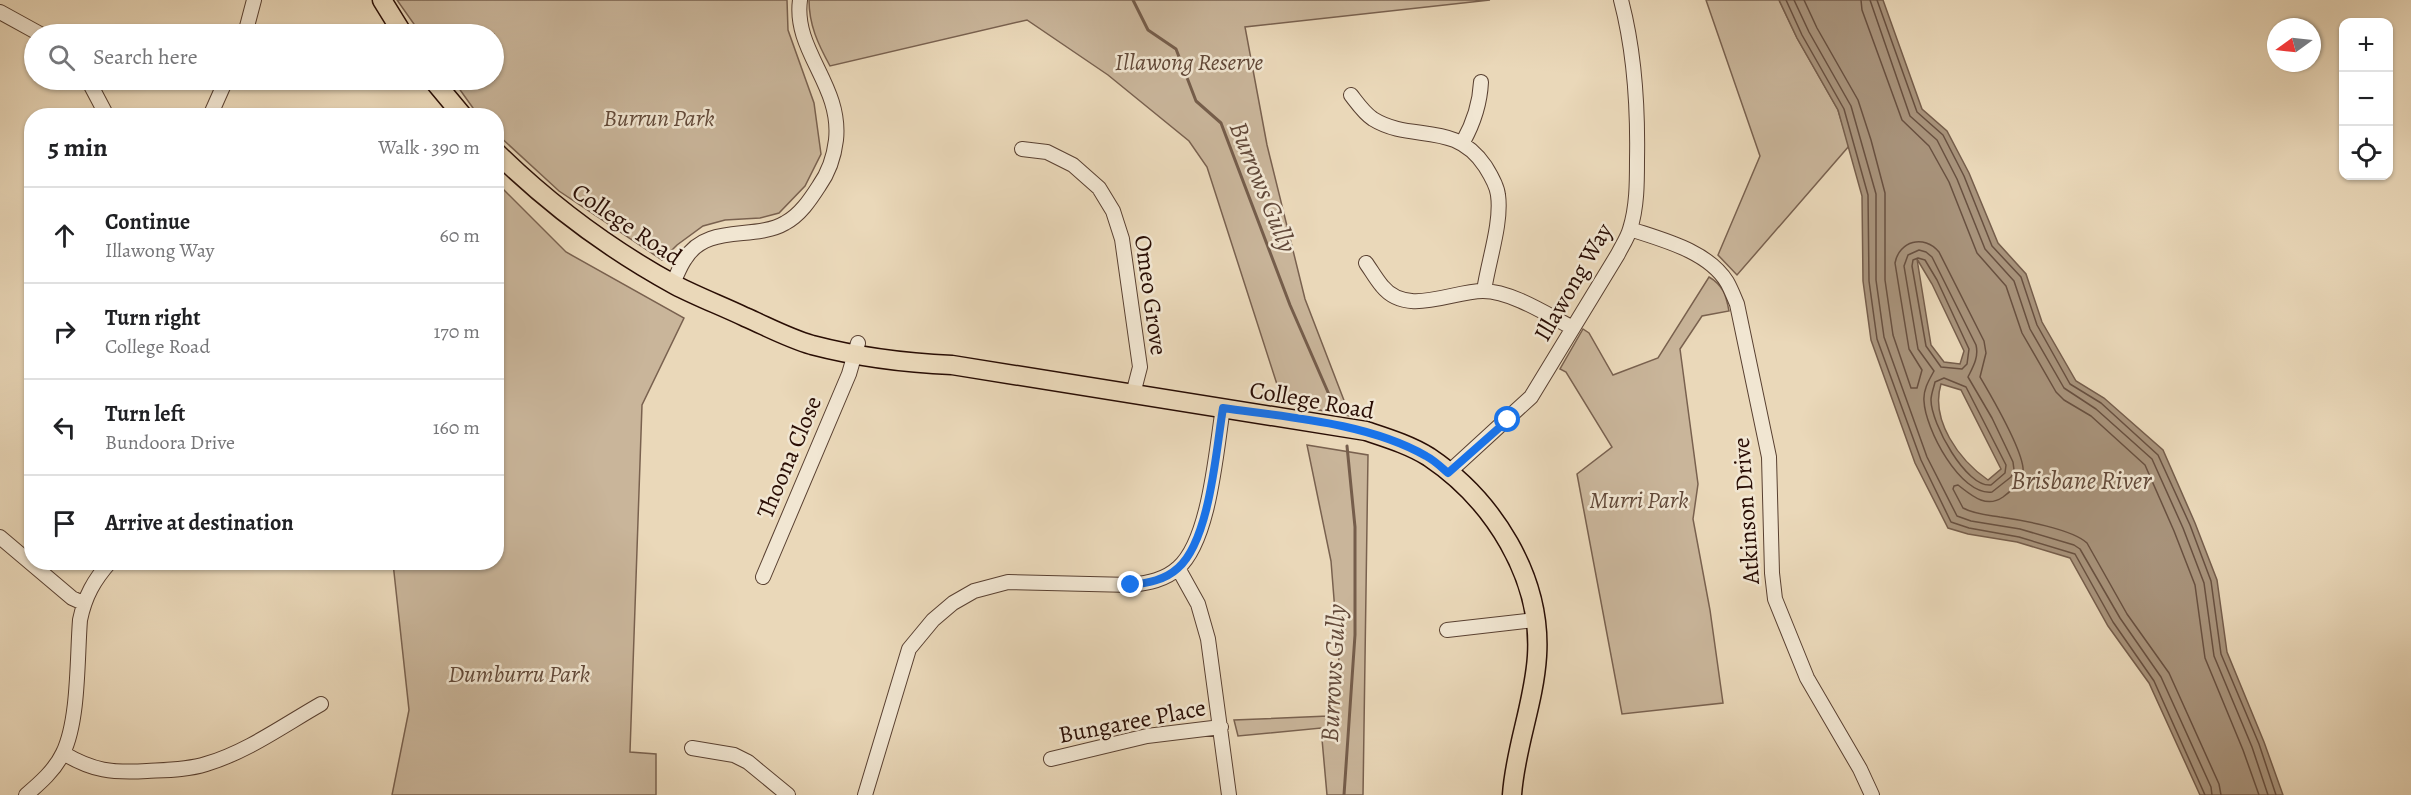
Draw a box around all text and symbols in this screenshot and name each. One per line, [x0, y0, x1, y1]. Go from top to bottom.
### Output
north arrow [2267, 18, 2321, 72]
map controls [2339, 18, 2393, 180]
button: + [2339, 18, 2393, 72]
search box [24, 24, 504, 90]
icon: search [45, 41, 78, 74]
text: Search here [93, 42, 198, 72]
park label: Illawong Reserve [1115, 46, 1264, 78]
button: − [2339, 72, 2393, 126]
park label: Burrun Park [603, 102, 715, 134]
water label: Burrows Gully [1221, 116, 1305, 258]
button: locate [2339, 126, 2393, 180]
text: 5 min [48, 130, 108, 165]
text: Walk · 390 m [378, 134, 480, 161]
street label: College Road [566, 175, 688, 273]
text: Continue [105, 207, 190, 237]
street label: Illawong Way [1526, 217, 1620, 347]
icon: ahead [48, 219, 81, 252]
text: 60 m [440, 222, 480, 249]
street label: Omeo Grove [1127, 233, 1175, 357]
text: Illawong Way [105, 237, 215, 264]
text: Turn right [105, 303, 201, 333]
icon: right [48, 315, 81, 348]
text: 170 m [434, 318, 480, 345]
text: College Road [105, 333, 210, 360]
street label: College Road [1247, 373, 1377, 427]
street label: Thoona Close [749, 391, 829, 523]
text: Turn left [105, 399, 185, 429]
route start [1494, 406, 1520, 432]
icon: left [48, 411, 81, 444]
text: 160 m [433, 414, 480, 441]
text: Bundoora Drive [105, 429, 235, 456]
street label: Atkinson Drive [1725, 436, 1767, 587]
water label: Brisbane River [2011, 463, 2152, 498]
park label: Murri Park [1589, 484, 1689, 516]
icon: arrive [48, 507, 81, 540]
text: Arrive at destination [105, 508, 294, 538]
route end [1117, 571, 1143, 597]
water label: Burrows Gully [1312, 603, 1354, 743]
park label: Dumburru Park [448, 658, 590, 690]
street label: Bungaree Place [1056, 691, 1208, 751]

